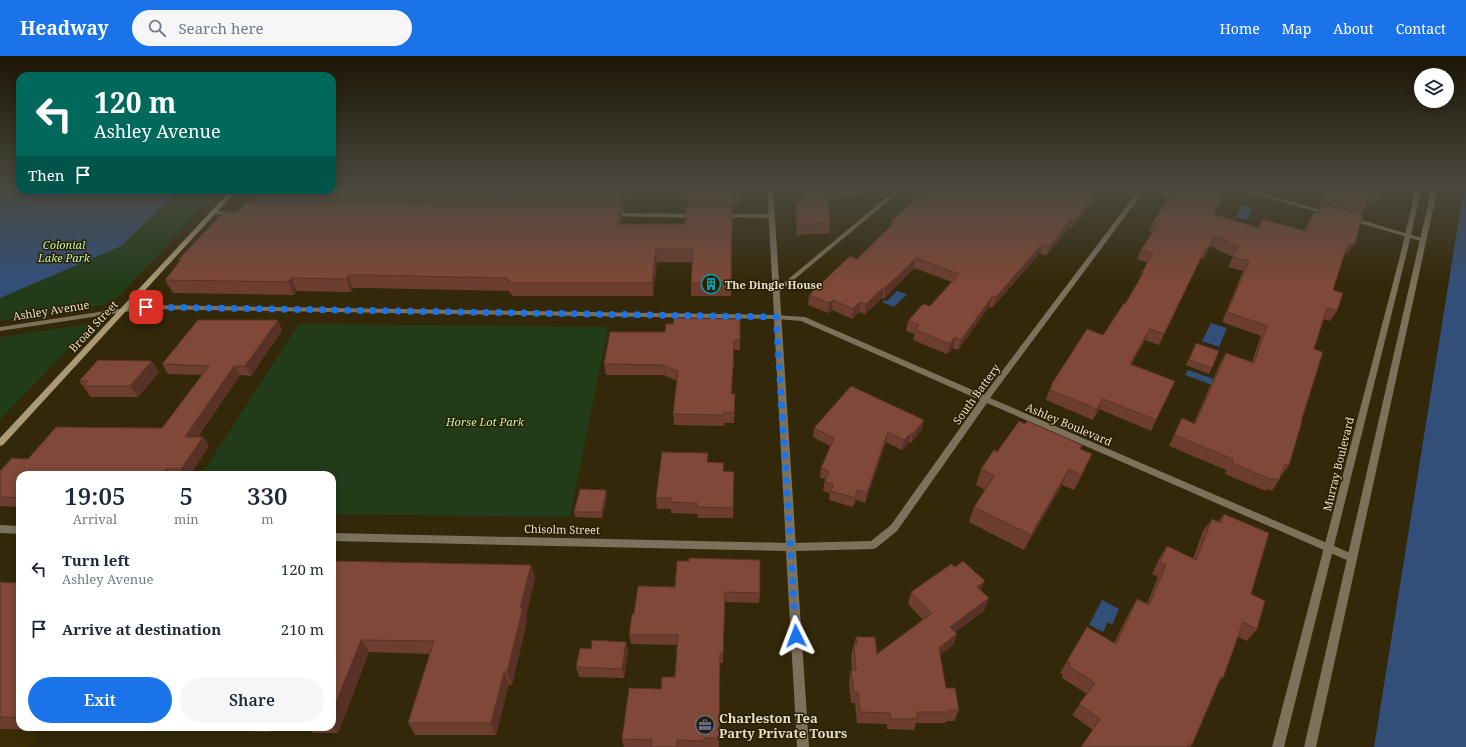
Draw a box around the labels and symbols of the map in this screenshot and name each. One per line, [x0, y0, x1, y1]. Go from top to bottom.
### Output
park label: Colonial Lake Park [37, 237, 91, 265]
building icon: The Dingle House [700, 273, 722, 295]
place label: The Dingle House [725, 277, 822, 292]
pin [129, 290, 163, 324]
street label: Ashley Avenue [12, 297, 90, 323]
street label: Broad Street [65, 297, 121, 355]
street label: South Battery [949, 360, 1004, 427]
street label: Ashley Boulevard [1024, 399, 1115, 449]
park label: Horse Lot Park [445, 414, 525, 429]
street label: Murray Boulevard [1319, 415, 1357, 513]
street label: Chisolm Street [524, 521, 600, 537]
position arrow [775, 615, 817, 657]
place label: Charleston Tea Party Private Tours [719, 709, 847, 742]
office icon: Charleston Tea Party Private Tours [694, 714, 716, 736]

